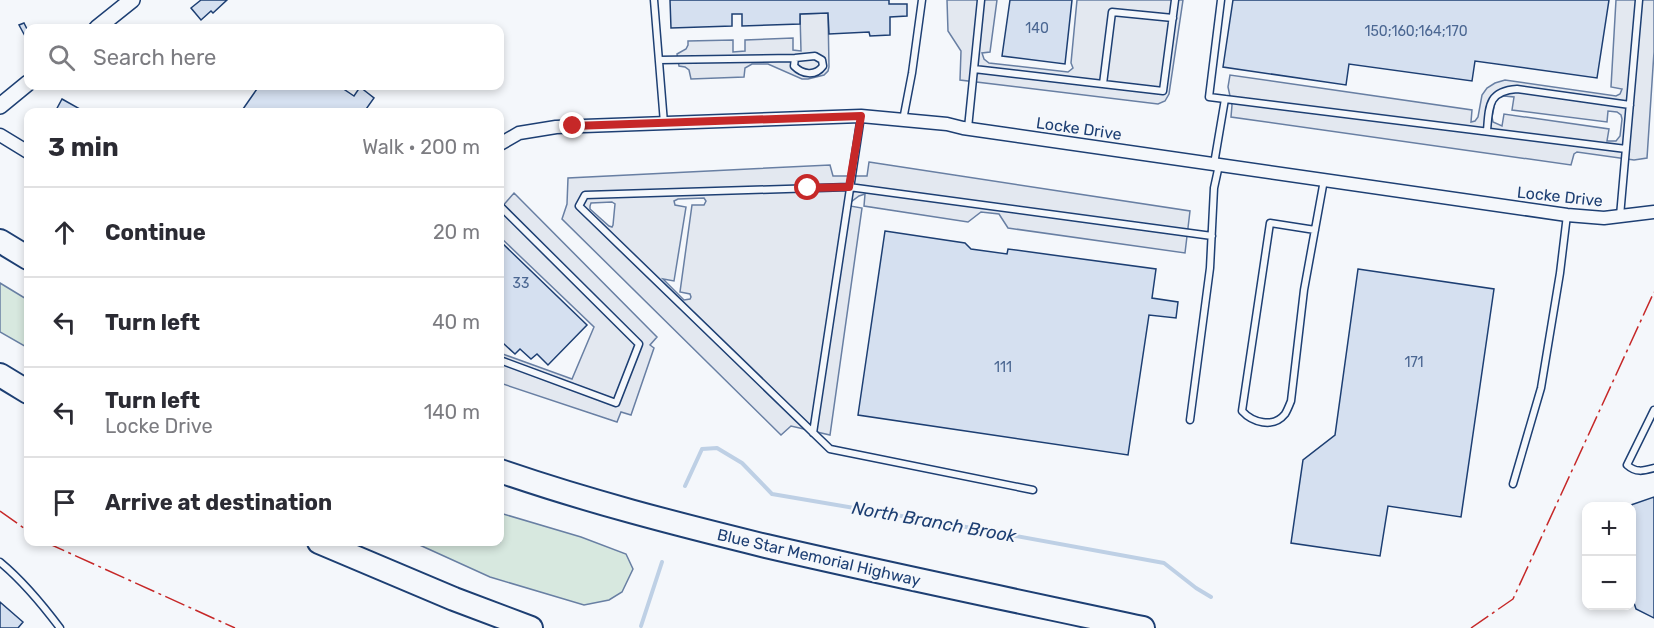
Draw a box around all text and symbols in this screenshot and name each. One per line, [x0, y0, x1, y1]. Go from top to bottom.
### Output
house number: 140 [1025, 20, 1049, 37]
house number: 150;160;164;170 [1364, 23, 1468, 40]
search box [24, 24, 504, 90]
icon: search [45, 41, 78, 74]
text: Search here [93, 44, 216, 71]
route end [559, 112, 585, 138]
street label: Locke Drive [1035, 113, 1123, 144]
text: 3 min [48, 132, 119, 163]
text: Walk · 200 m [362, 135, 480, 159]
route start [794, 174, 820, 200]
street label: Locke Drive [1516, 183, 1604, 210]
icon: ahead [48, 216, 81, 249]
text: Continue [105, 219, 206, 246]
text: 20 m [433, 220, 480, 244]
house number: 33 [513, 275, 529, 292]
icon: left [48, 306, 81, 339]
text: Turn left [105, 309, 200, 336]
text: 40 m [432, 310, 480, 334]
house number: 171 [1404, 354, 1424, 371]
house number: 111 [994, 359, 1012, 376]
text: Turn left [105, 387, 200, 414]
icon: left [48, 396, 81, 429]
text: 140 m [424, 400, 480, 424]
text: Locke Drive [105, 414, 213, 438]
icon: arrive [48, 486, 81, 519]
text: Arrive at destination [105, 489, 332, 516]
water label: North Branch Brook [850, 497, 1019, 547]
map controls [1582, 502, 1636, 610]
button: + [1582, 502, 1636, 556]
street label: Blue Star Memorial Highway [715, 525, 923, 590]
button: − [1582, 556, 1636, 610]

